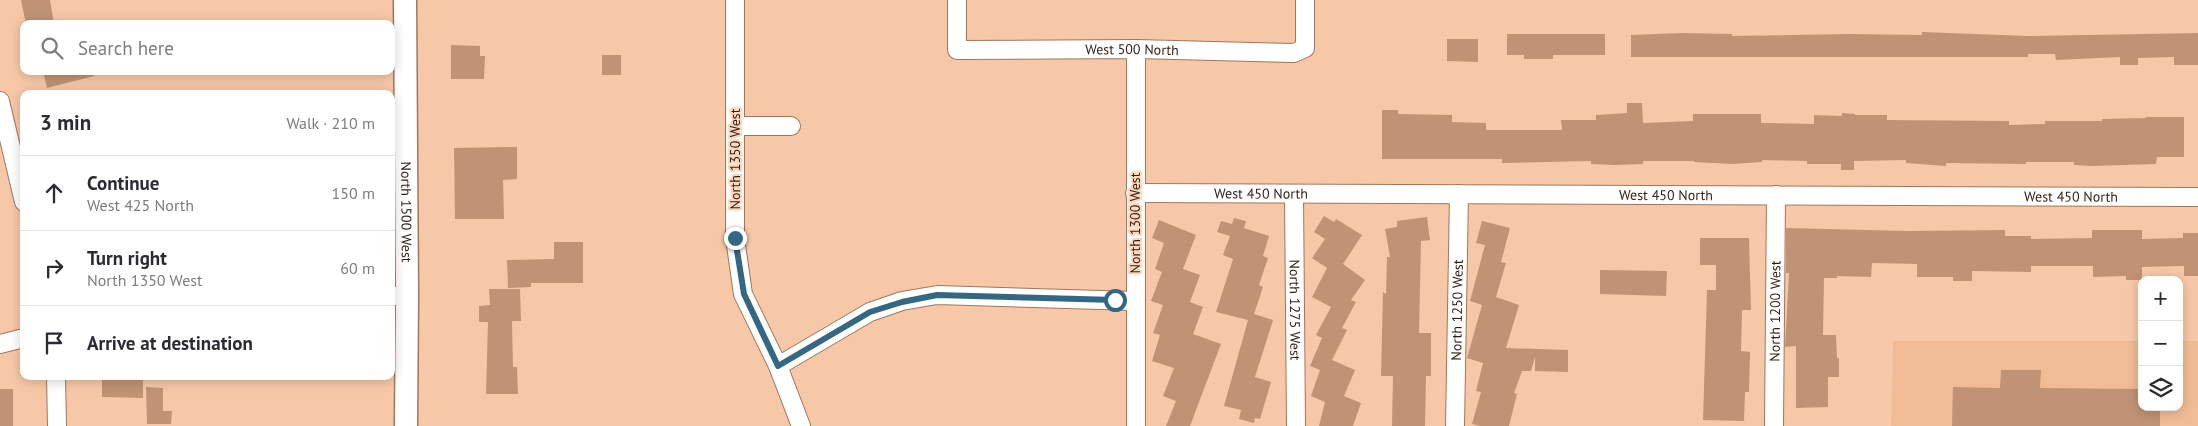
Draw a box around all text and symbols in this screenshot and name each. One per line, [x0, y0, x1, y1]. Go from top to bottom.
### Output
search box [20, 20, 395, 75]
icon: search [38, 34, 66, 62]
text: Search here [78, 36, 174, 60]
street label: West 500 North [1085, 40, 1179, 59]
street label: North 1350 West [726, 108, 744, 210]
text: 3 min [40, 109, 91, 136]
text: Walk · 210 m [286, 113, 375, 133]
street label: North 1500 West [397, 161, 416, 263]
text: Continue [87, 171, 159, 195]
street label: North 1300 West [1126, 172, 1144, 274]
icon: ahead [40, 179, 68, 207]
text: 150 m [332, 183, 375, 203]
street label: West 450 North [1214, 184, 1308, 203]
street label: West 450 North [1619, 186, 1713, 204]
street label: West 450 North [2024, 187, 2118, 206]
text: West 425 North [87, 195, 194, 215]
route end [724, 227, 747, 250]
text: Turn right [87, 246, 167, 270]
icon: right [40, 254, 68, 282]
text: 60 m [340, 258, 375, 278]
street label: North 1275 West [1286, 259, 1304, 361]
street label: North 1250 West [1447, 259, 1467, 361]
street label: North 1200 West [1766, 260, 1784, 362]
text: North 1350 West [87, 270, 202, 290]
map controls [2138, 276, 2183, 411]
button: + [2138, 276, 2183, 321]
route start [1104, 289, 1127, 312]
button: − [2138, 321, 2183, 366]
icon: arrive [40, 329, 68, 357]
text: Arrive at destination [87, 331, 253, 355]
button: layers [2138, 366, 2183, 411]

